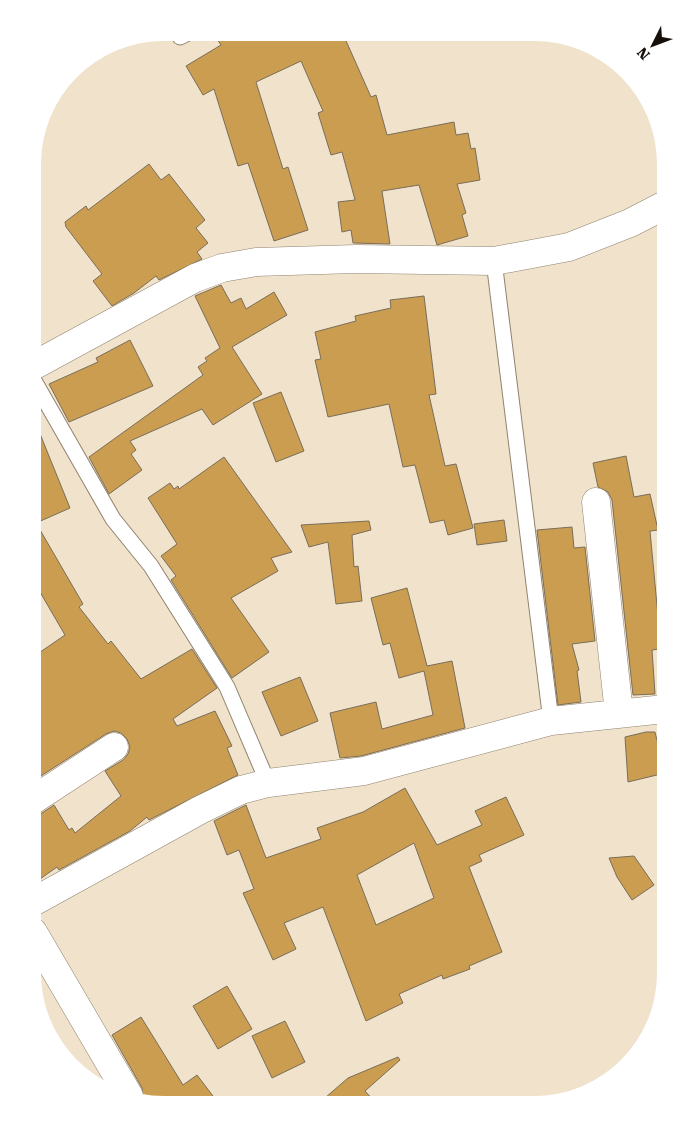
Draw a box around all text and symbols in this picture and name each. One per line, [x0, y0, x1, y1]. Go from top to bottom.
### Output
north arrow [628, 20, 678, 70]
text: N [634, 44, 653, 63]

